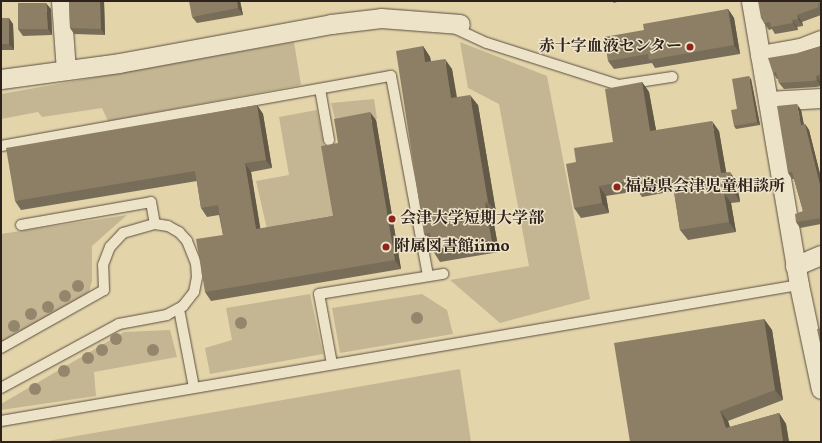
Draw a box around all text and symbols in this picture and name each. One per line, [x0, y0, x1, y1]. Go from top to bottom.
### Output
place label: 赤十字血液センター [538, 37, 682, 57]
marker: 赤十字血液センター [685, 42, 695, 52]
place label: 福島県会津児童相談所 [625, 177, 785, 197]
marker: 福島県会津児童相談所 [612, 182, 622, 192]
place label: 会津大学短期大学部 [400, 209, 544, 229]
marker: 会津大学短期大学部 [387, 214, 397, 224]
place label: 附属図書館iimo [394, 237, 510, 257]
marker: 附属図書館iimo [381, 242, 391, 252]

